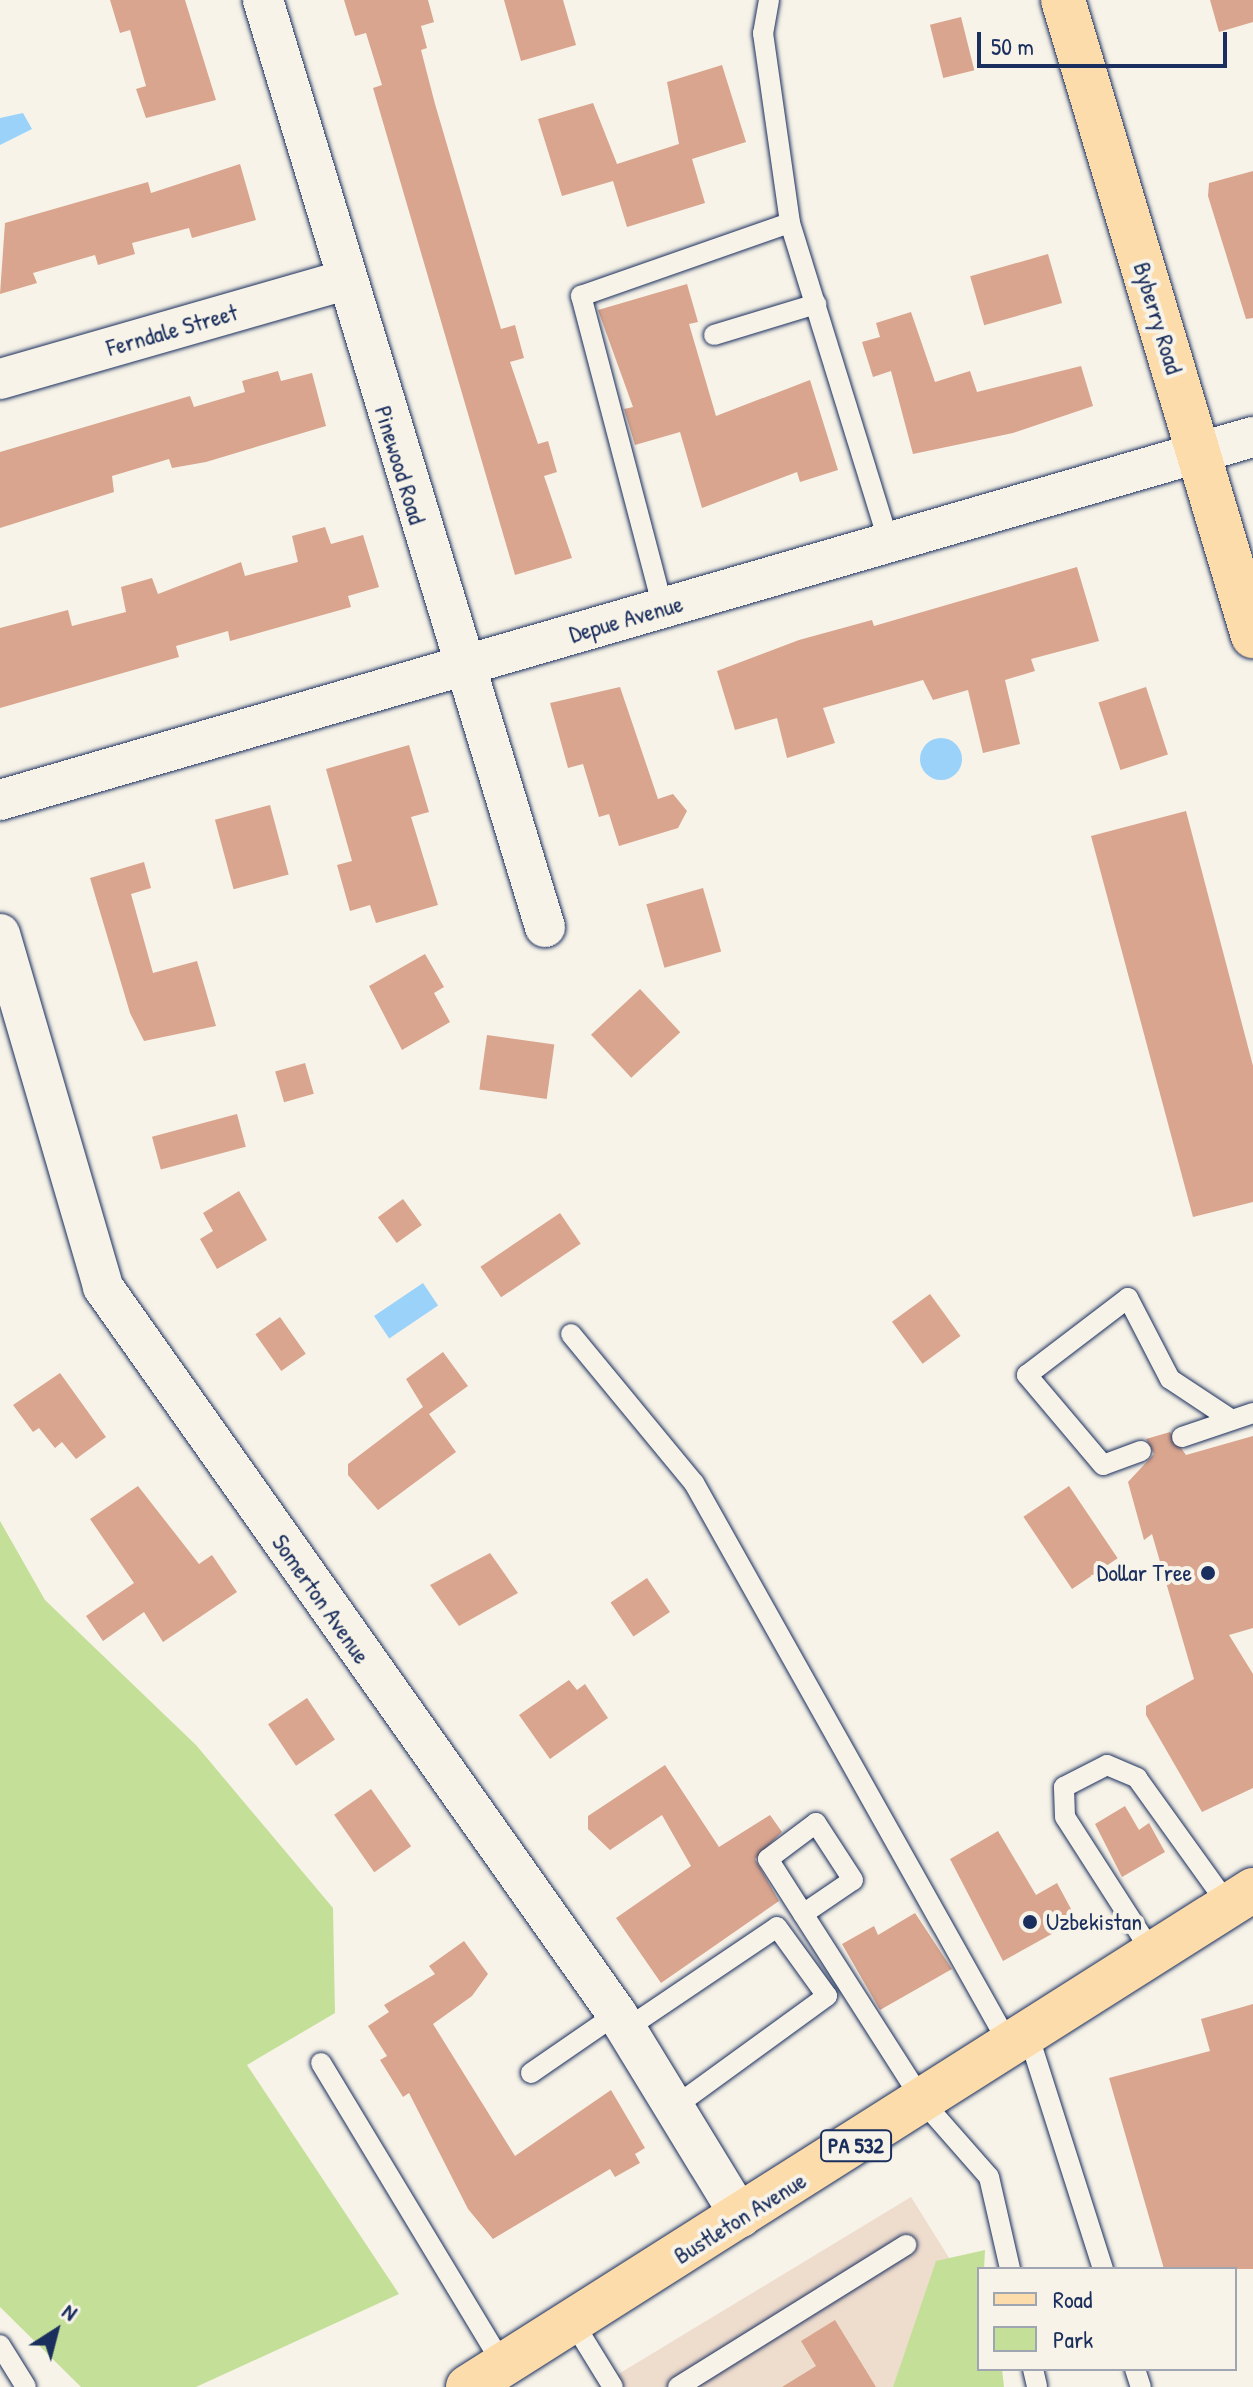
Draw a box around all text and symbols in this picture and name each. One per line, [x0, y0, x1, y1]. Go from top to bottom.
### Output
scale bar [981, 16, 1231, 66]
text: 50 m [991, 30, 1034, 62]
street label: Byberry Road [1127, 259, 1189, 377]
street label: Ferndale Street [103, 298, 241, 362]
street label: Pinewood Road [368, 402, 432, 528]
street label: Depue Avenue [566, 589, 686, 649]
street label: Somerton Avenue [266, 1529, 376, 1669]
place label: Dollar Tree [1097, 1559, 1192, 1587]
marker: Dollar Tree [1199, 1564, 1217, 1582]
place label: Uzbekistan [1046, 1908, 1142, 1936]
marker: Uzbekistan [1021, 1913, 1039, 1931]
road number: PA 532 [820, 2128, 892, 2164]
street label: Bustleton Avenue [669, 2166, 811, 2270]
legend [977, 2267, 1237, 2371]
text: Road [1053, 2283, 1092, 2315]
north arrow [16, 2291, 96, 2371]
text: N [57, 2296, 84, 2327]
text: Park [1053, 2323, 1093, 2355]

